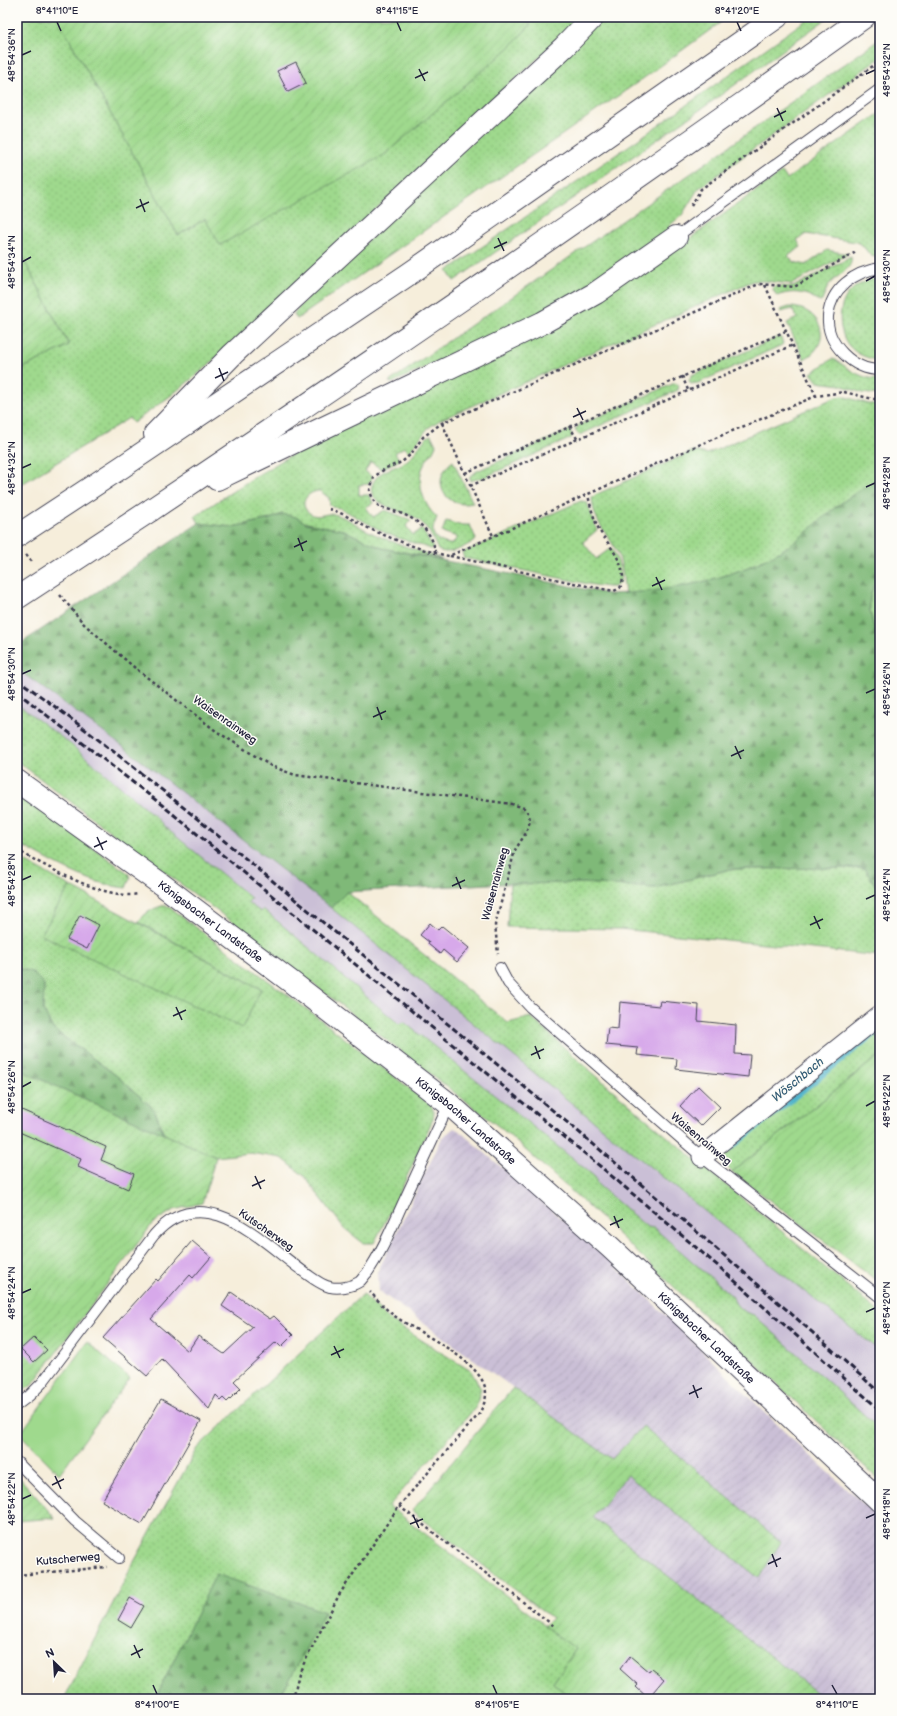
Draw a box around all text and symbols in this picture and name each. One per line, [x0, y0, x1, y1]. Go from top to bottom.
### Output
text: 8°41'10"E [36, 5, 79, 17]
text: 8°41'15"E [376, 5, 419, 17]
text: 8°41'20"E [715, 5, 760, 17]
text: 48°54'36"N [6, 28, 18, 82]
text: 48°54'32"N [881, 43, 893, 97]
text: 48°54'34"N [6, 235, 18, 289]
text: 48°54'30"N [881, 249, 893, 303]
text: 48°54'32"N [6, 441, 18, 495]
text: 48°54'28"N [881, 456, 893, 510]
text: 48°54'30"N [6, 647, 18, 701]
text: 48°54'26"N [881, 662, 893, 716]
street label: Waisenrainweg [190, 693, 260, 747]
street label: Waisenrainweg [479, 846, 511, 922]
text: 48°54'28"N [6, 853, 18, 907]
text: 48°54'24"N [881, 868, 893, 922]
street label: Königsbacher Landstraße [155, 878, 266, 965]
water label: Wöschbach [769, 1054, 827, 1106]
text: 48°54'26"N [6, 1060, 18, 1114]
street label: Königsbacher Landstraße [413, 1074, 519, 1167]
text: 48°54'22"N [881, 1074, 893, 1128]
street label: Waisenrainweg [668, 1110, 734, 1168]
street label: Kutscherweg [236, 1206, 296, 1254]
text: 48°54'24"N [6, 1266, 18, 1320]
text: 48°54'20"N [881, 1281, 893, 1335]
street label: Königsbacher Landstraße [655, 1289, 758, 1386]
text: 48°54'22"N [6, 1472, 18, 1526]
text: 48°54'18"N [881, 1488, 893, 1540]
street label: Kutscherweg [35, 1550, 101, 1568]
north arrow [34, 1642, 74, 1682]
text: N [43, 1646, 56, 1661]
text: 8°41'00"E [135, 1699, 180, 1711]
text: 8°41'05"E [475, 1699, 520, 1711]
text: 8°41'10"E [816, 1699, 859, 1711]

